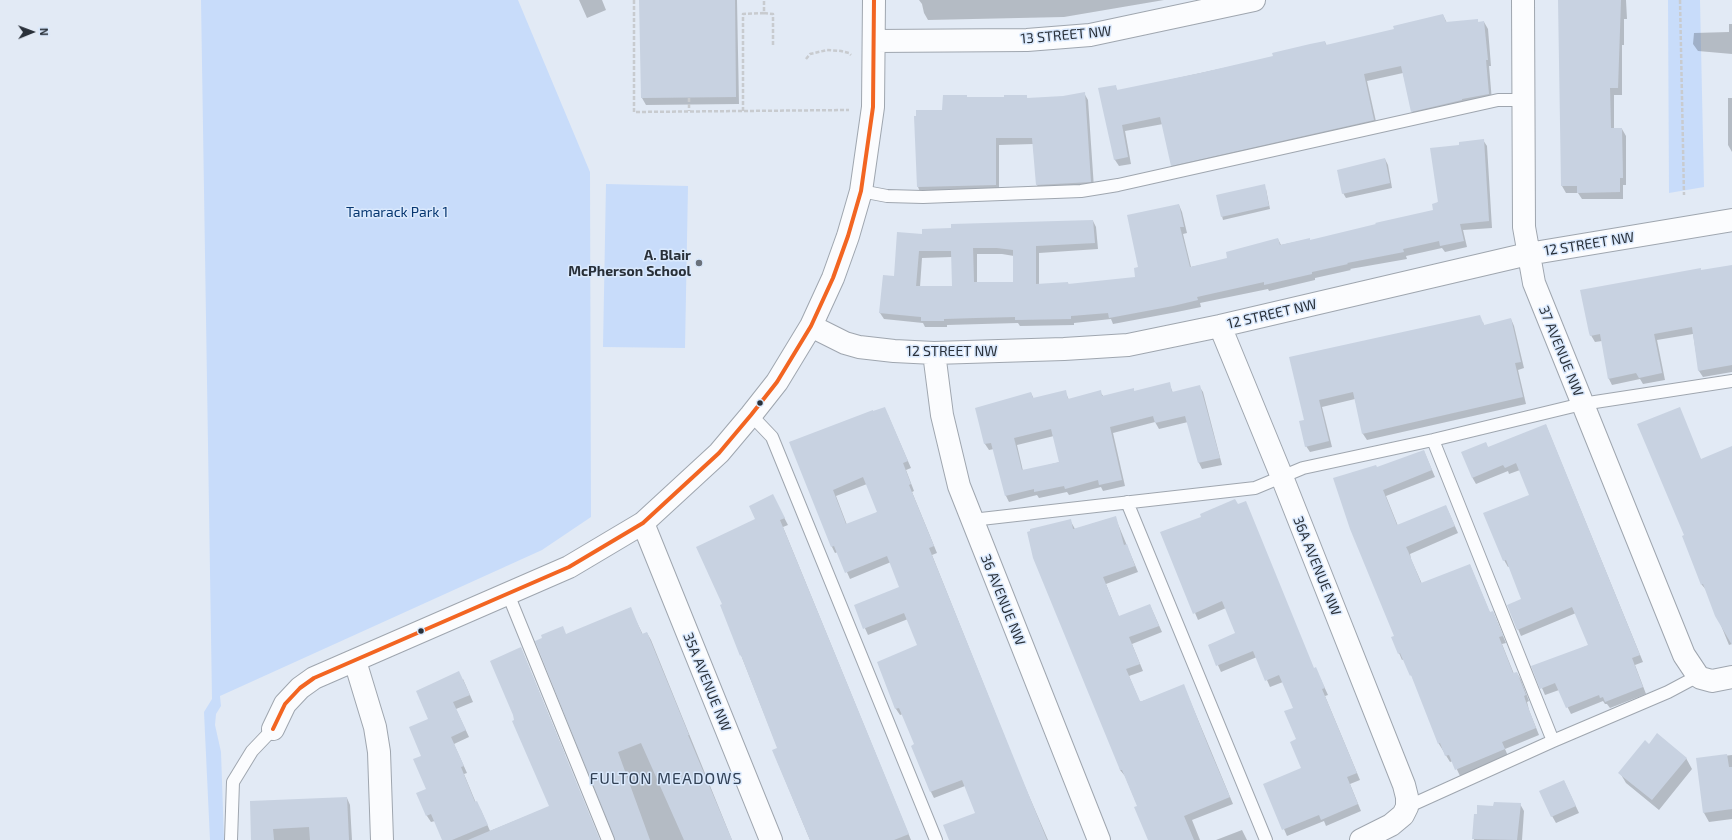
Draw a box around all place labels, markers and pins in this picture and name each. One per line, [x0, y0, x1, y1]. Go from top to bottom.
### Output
place label: A. Blair McPherson School [568, 247, 691, 280]
marker: A. Blair McPherson School [694, 258, 704, 268]
unlabelled marker [755, 398, 765, 408]
unlabelled marker [416, 626, 426, 636]

